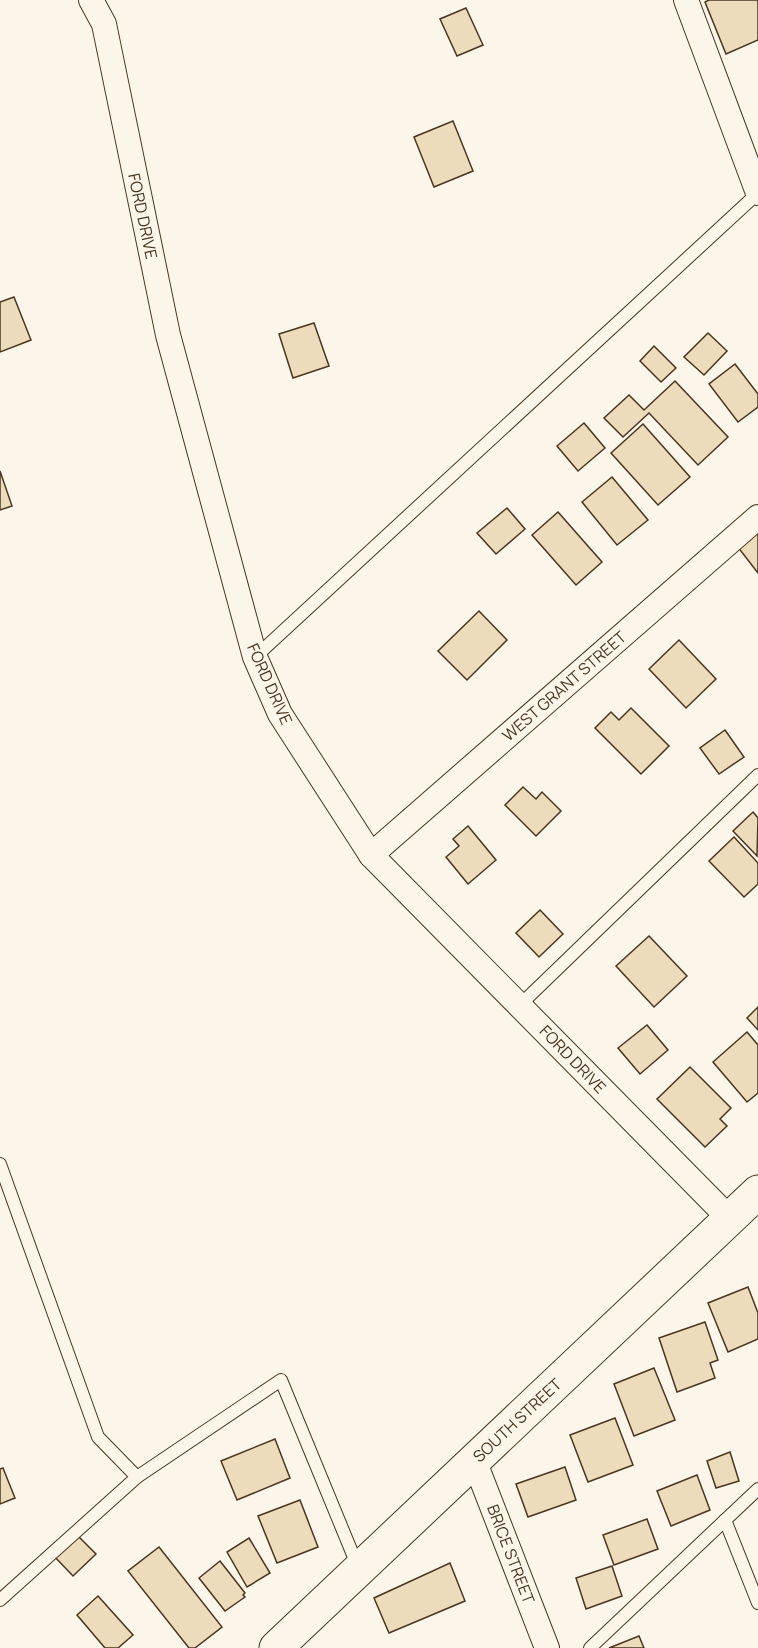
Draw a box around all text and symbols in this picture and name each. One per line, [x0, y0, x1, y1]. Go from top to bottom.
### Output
street label: FORD DRIVE [123, 171, 163, 261]
street label: WEST GRANT STREET [497, 626, 631, 746]
street label: FORD DRIVE [242, 640, 298, 728]
street label: FORD DRIVE [535, 1020, 611, 1098]
street label: SOUTH STREET [468, 1373, 566, 1467]
street label: BRICE STREET [482, 1501, 540, 1607]

